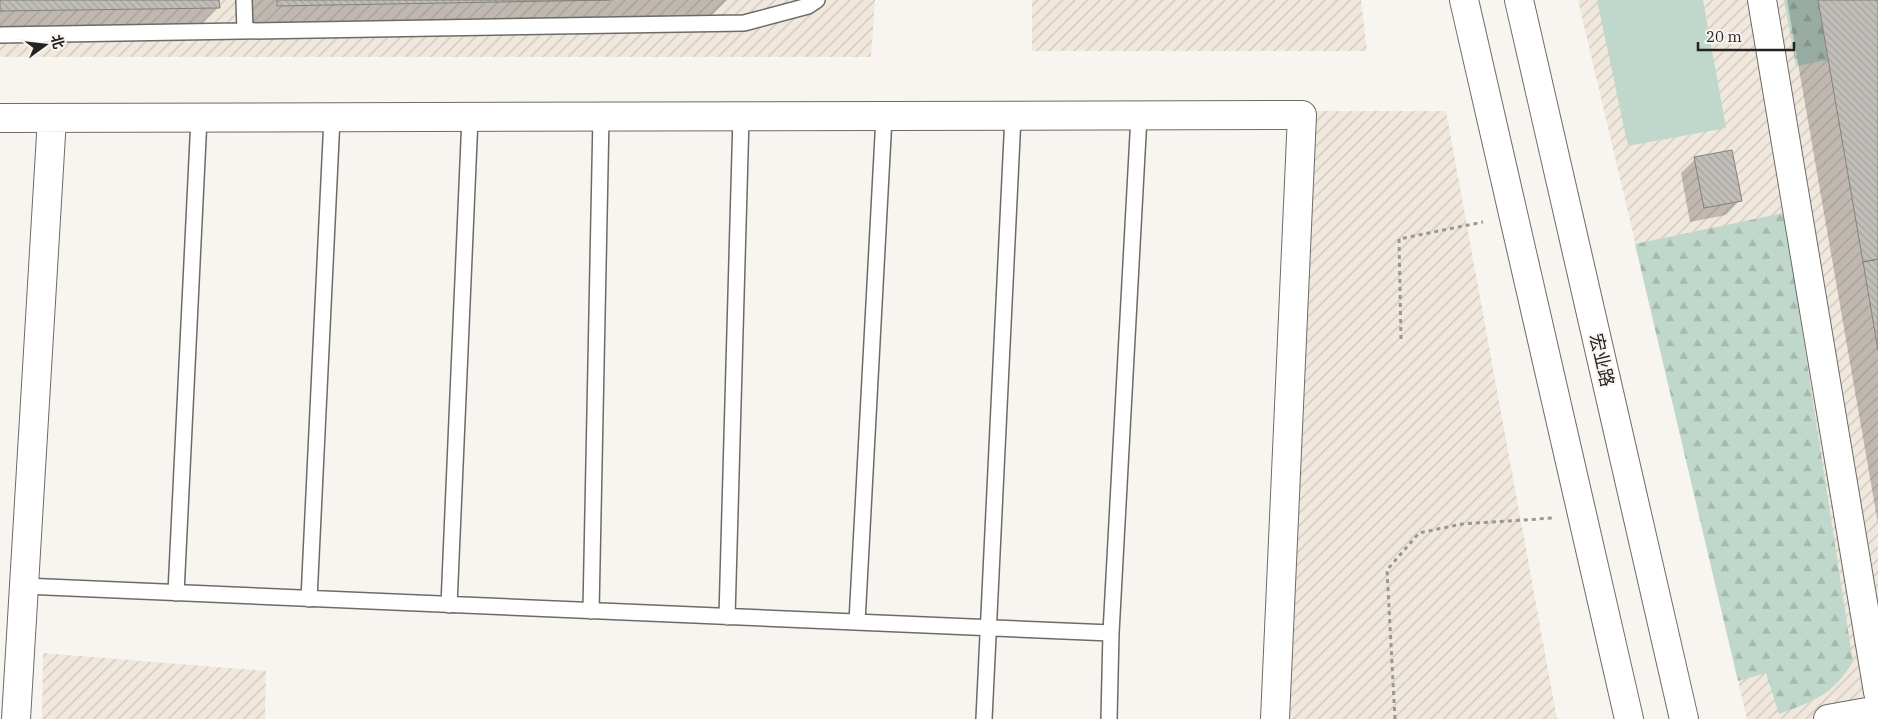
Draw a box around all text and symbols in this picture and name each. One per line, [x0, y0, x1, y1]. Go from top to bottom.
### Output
north arrow [20, 20, 70, 70]
scale bar [1698, 20, 1794, 52]
text: 20 m [1706, 27, 1742, 46]
text: 北 [47, 33, 68, 51]
street label: 宏业路 [1585, 331, 1619, 389]

